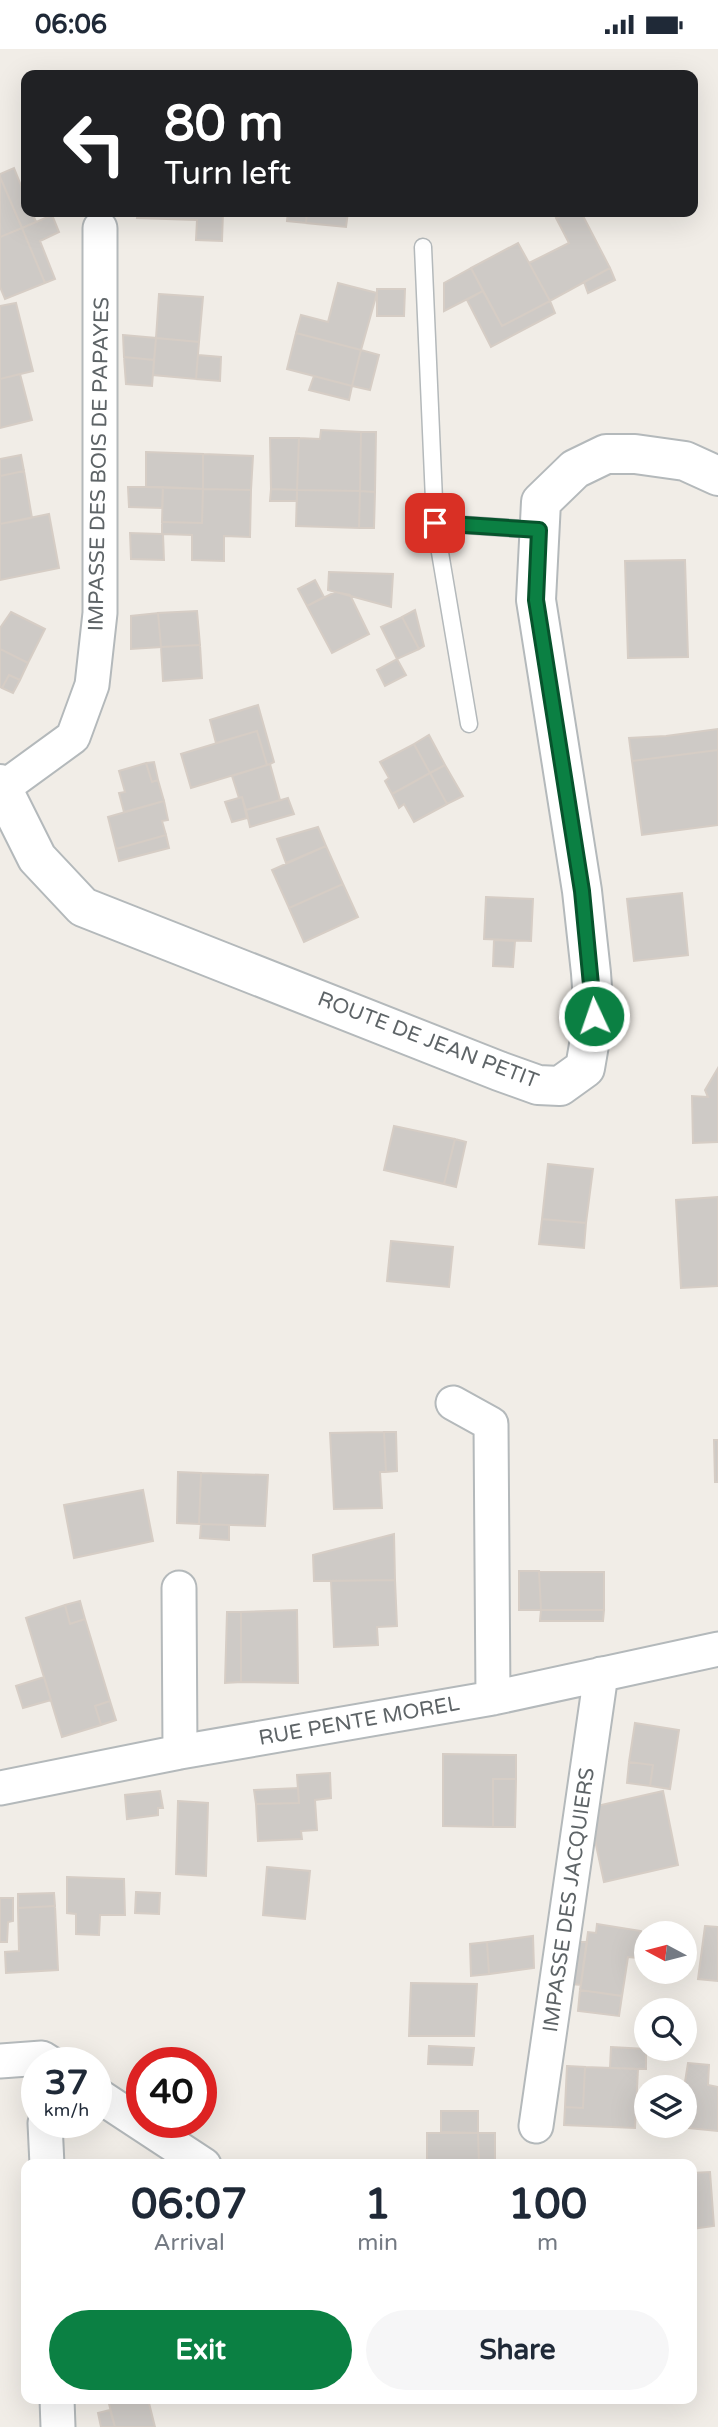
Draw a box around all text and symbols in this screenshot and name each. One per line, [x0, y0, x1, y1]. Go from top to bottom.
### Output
text: 06:06 [35, 9, 107, 40]
text: 80 m [164, 95, 283, 154]
icon: left [49, 98, 140, 189]
text: Turn left [164, 155, 291, 193]
street label: IMPASSE DES BOIS DE PAPAYES [84, 297, 114, 631]
pin [405, 493, 465, 553]
icon: arrive [416, 504, 454, 542]
position arrow [557, 979, 631, 1053]
street label: ROUTE DE JEAN PETIT [314, 986, 542, 1094]
street label: RUE PENTE MOREL [257, 1691, 461, 1751]
street label: IMPASSE DES JACQUIERS [538, 1766, 600, 2034]
north arrow [634, 1921, 696, 1985]
map controls [634, 1921, 697, 2138]
button: search [634, 1998, 697, 2061]
speed limit sign: 40 [126, 2047, 217, 2138]
text: 37 [45, 2062, 88, 2104]
button: layers [634, 2075, 697, 2138]
text: km/h [44, 2099, 89, 2121]
text: 06:07 [131, 2179, 247, 2230]
text: 1 [364, 2179, 391, 2230]
text: 100 [508, 2179, 587, 2230]
text: Arrival [154, 2229, 225, 2257]
text: min [357, 2229, 398, 2257]
text: m [537, 2229, 558, 2257]
button: Exit [49, 2310, 352, 2390]
button: Share [366, 2310, 669, 2390]

